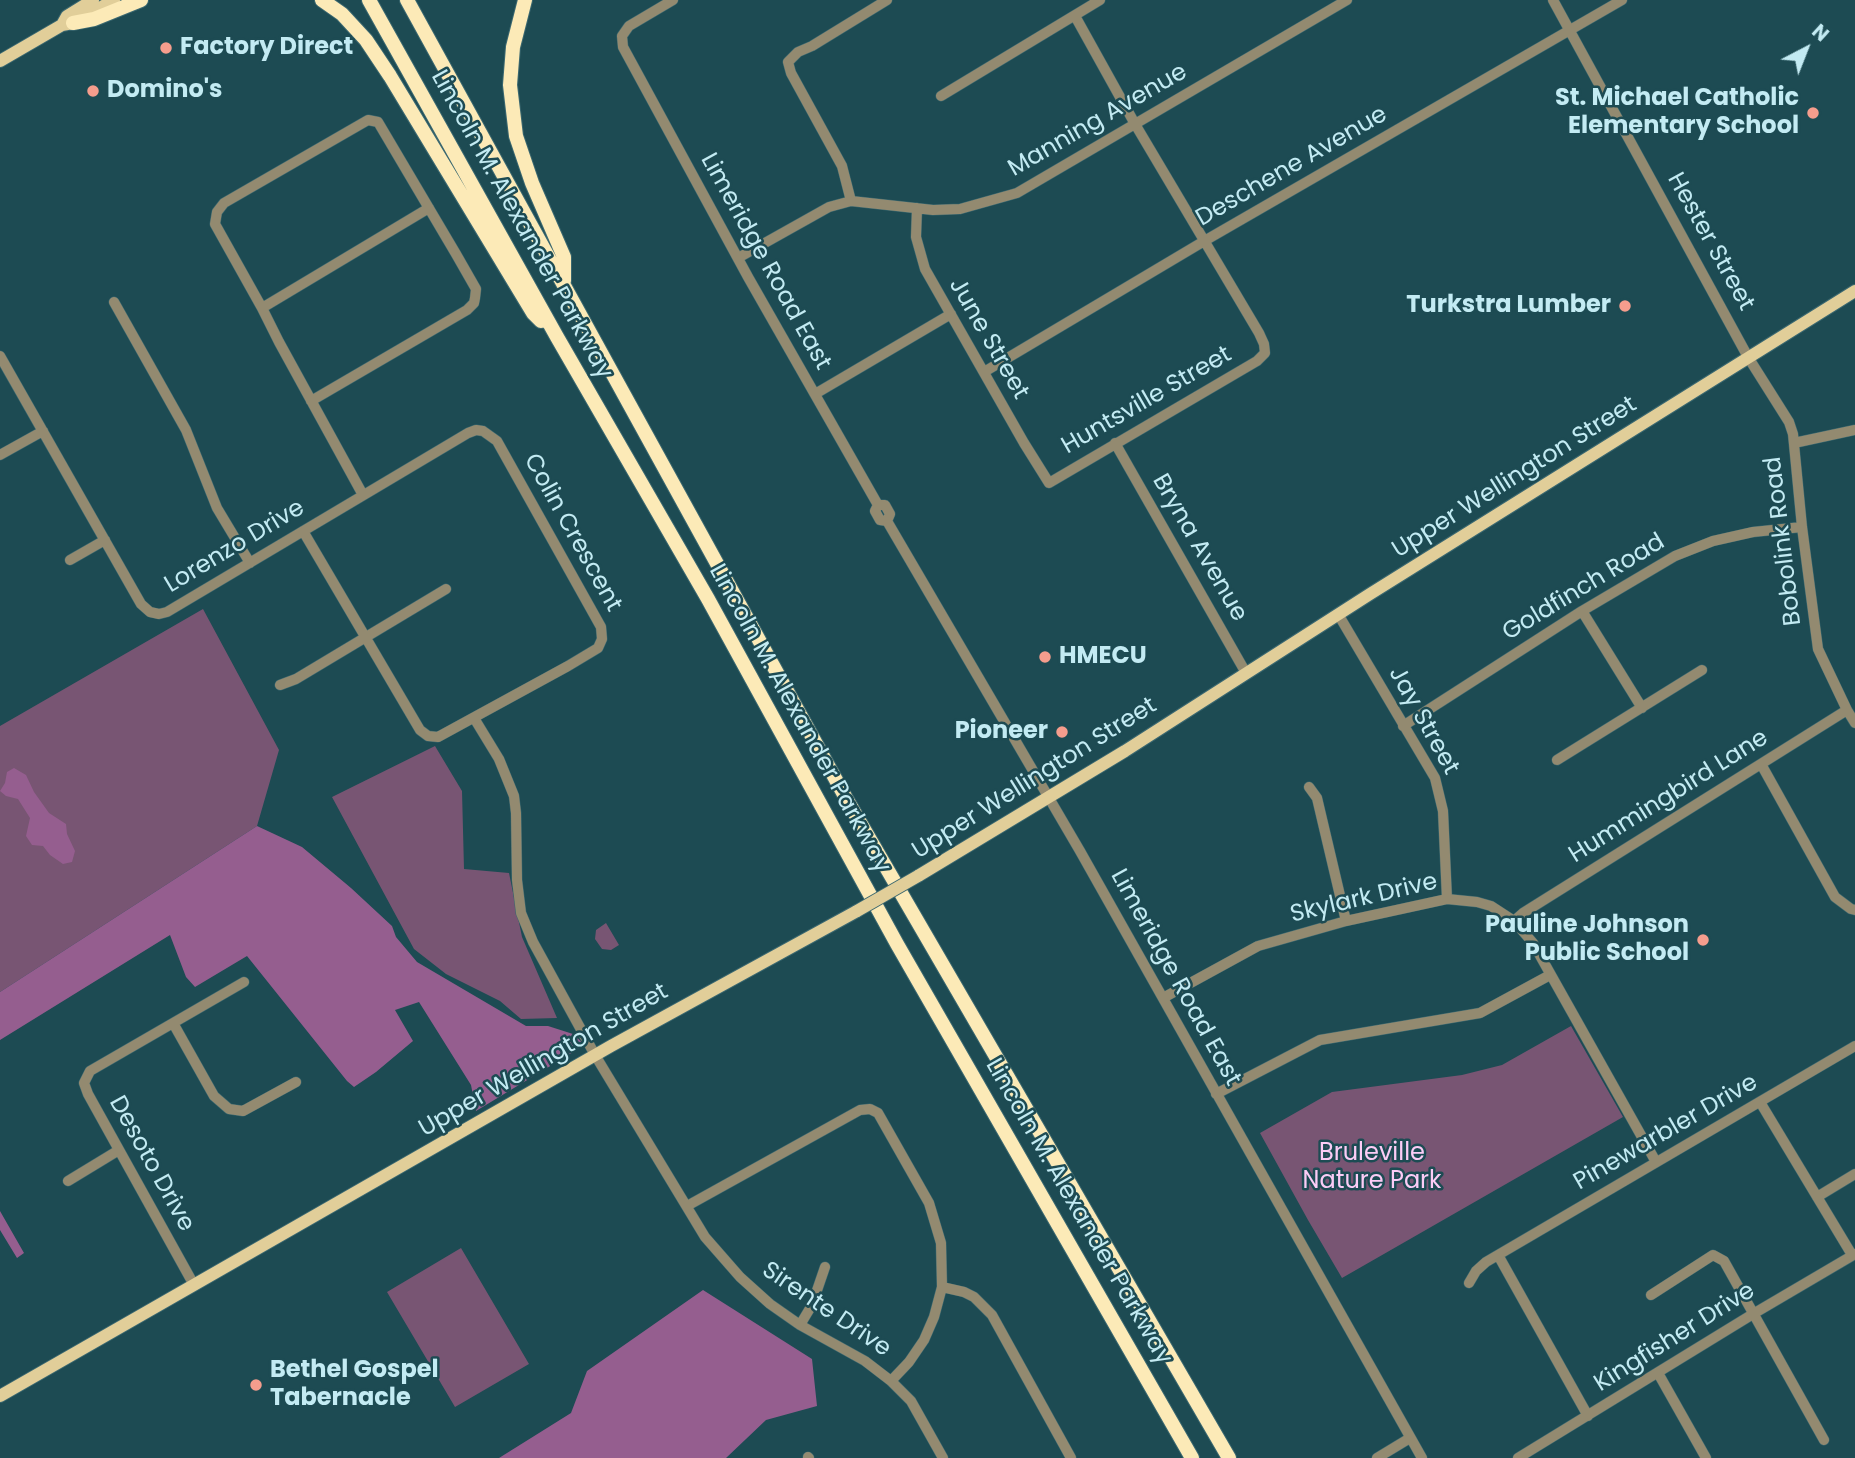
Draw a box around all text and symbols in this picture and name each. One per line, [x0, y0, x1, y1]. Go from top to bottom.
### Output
north arrow [1771, 14, 1841, 84]
text: N [1806, 18, 1835, 48]
place label: Factory Direct [180, 34, 353, 62]
marker: Factory Direct [158, 40, 174, 56]
street label: Manning Avenue [1003, 58, 1193, 184]
street label: Lincoln M. Alexander Parkway [424, 66, 618, 384]
place label: Domino's [107, 77, 222, 105]
marker: Domino's [85, 83, 101, 99]
place label: St. Michael Catholic Elementary School [1555, 85, 1799, 141]
street label: Deschene Avenue [1191, 101, 1393, 233]
marker: St. Michael Catholic Elementary School [1805, 105, 1821, 121]
street label: Limeridge Road East [693, 149, 837, 375]
street label: Hester Street [1660, 168, 1760, 316]
street label: June Street [942, 273, 1034, 405]
place label: Turkstra Lumber [1406, 292, 1611, 320]
marker: Turkstra Lumber [1617, 298, 1633, 314]
street label: Huntsville Street [1057, 341, 1237, 461]
street label: Upper Wellington Street [1388, 391, 1642, 565]
street label: Colin Crescent [517, 449, 627, 617]
street label: Bobolink Road [1759, 455, 1809, 627]
street label: Bryna Avenue [1145, 469, 1253, 627]
street label: Lorenzo Drive [160, 494, 310, 600]
street label: Goldfinch Road [1498, 528, 1670, 648]
street label: Lincoln M. Alexander Parkway [702, 560, 896, 878]
place label: HMECU [1059, 643, 1147, 671]
marker: HMECU [1037, 649, 1053, 665]
street label: Jay Street [1382, 662, 1464, 780]
street label: Upper Wellington Street [908, 692, 1162, 866]
place label: Pioneer [955, 718, 1048, 746]
marker: Pioneer [1054, 724, 1070, 740]
street label: Hummingbird Lane [1564, 724, 1774, 870]
street label: Limeridge Road East [1103, 865, 1247, 1091]
street label: Skylark Drive [1288, 868, 1440, 930]
place label: Pauline Johnson Public School [1485, 912, 1689, 968]
marker: Pauline Johnson Public School [1695, 932, 1711, 948]
street label: Upper Wellington Street [414, 978, 674, 1144]
street label: Lincoln M. Alexander Parkway [978, 1054, 1178, 1370]
street label: Pinewarbler Drive [1569, 1069, 1763, 1197]
street label: Desoto Drive [102, 1091, 200, 1237]
park label: Bruleville Nature Park [1303, 1140, 1441, 1196]
street label: Sirente Drive [756, 1256, 896, 1364]
street label: Kingfisher Drive [1589, 1277, 1761, 1399]
place label: Bethel Gospel Tabernacle [270, 1357, 439, 1413]
marker: Bethel Gospel Tabernacle [248, 1377, 264, 1393]

